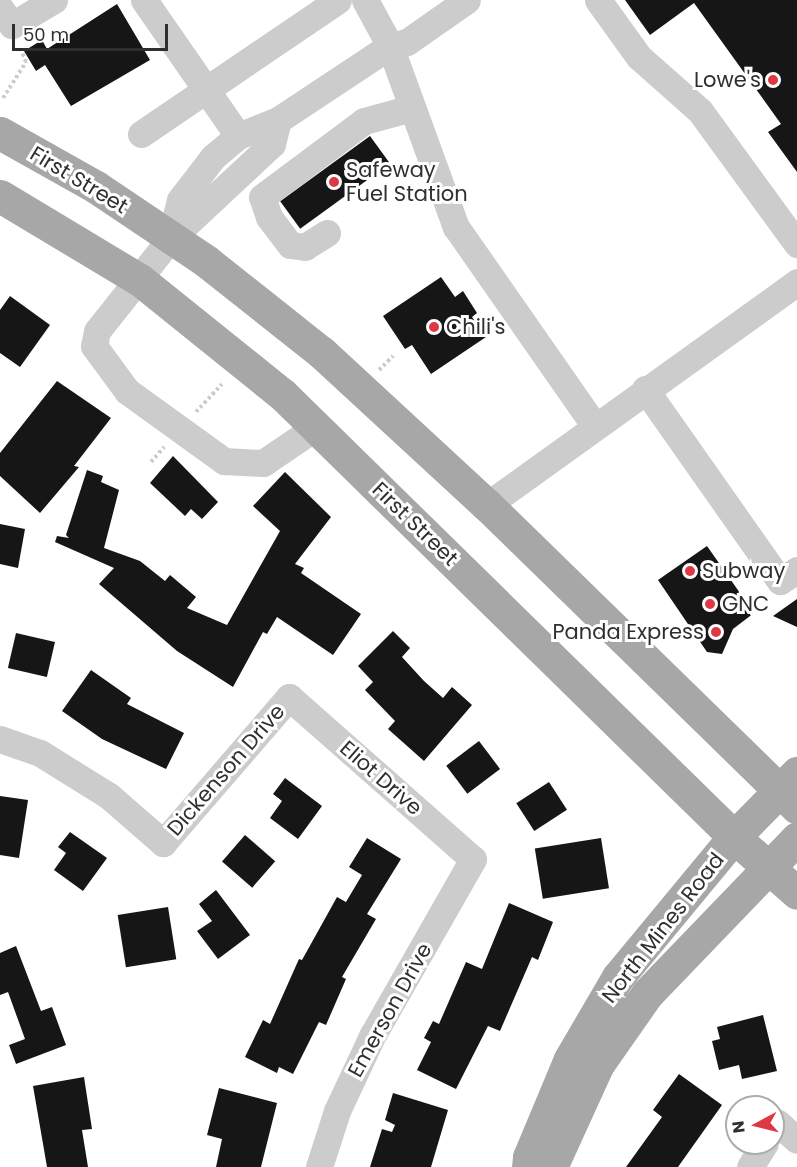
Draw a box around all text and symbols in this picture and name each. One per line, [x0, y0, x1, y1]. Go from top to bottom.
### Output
scale bar [15, 12, 171, 50]
text: 50 m [23, 22, 69, 47]
place label: Lowe's [694, 67, 761, 93]
marker: Lowe's [766, 73, 780, 87]
street label: First Street [26, 141, 132, 219]
place label: Safeway Fuel Station [346, 157, 468, 207]
marker: Safeway Fuel Station [327, 175, 341, 189]
place label: Chili's [446, 314, 505, 340]
marker: Chili's [427, 320, 441, 334]
street label: First Street [367, 477, 463, 571]
place label: Subway [702, 558, 785, 584]
marker: Subway [683, 564, 697, 578]
place label: GNC [722, 591, 769, 617]
marker: GNC [703, 597, 717, 611]
place label: Panda Express [552, 619, 704, 645]
marker: Panda Express [709, 625, 723, 639]
street label: Dickenson Drive [162, 699, 290, 841]
street label: Eliot Drive [335, 736, 427, 820]
street label: North Mines Road [597, 848, 729, 1008]
street label: Emerson Drive [343, 939, 437, 1081]
north arrow [725, 1095, 785, 1155]
text: N [726, 1120, 751, 1134]

